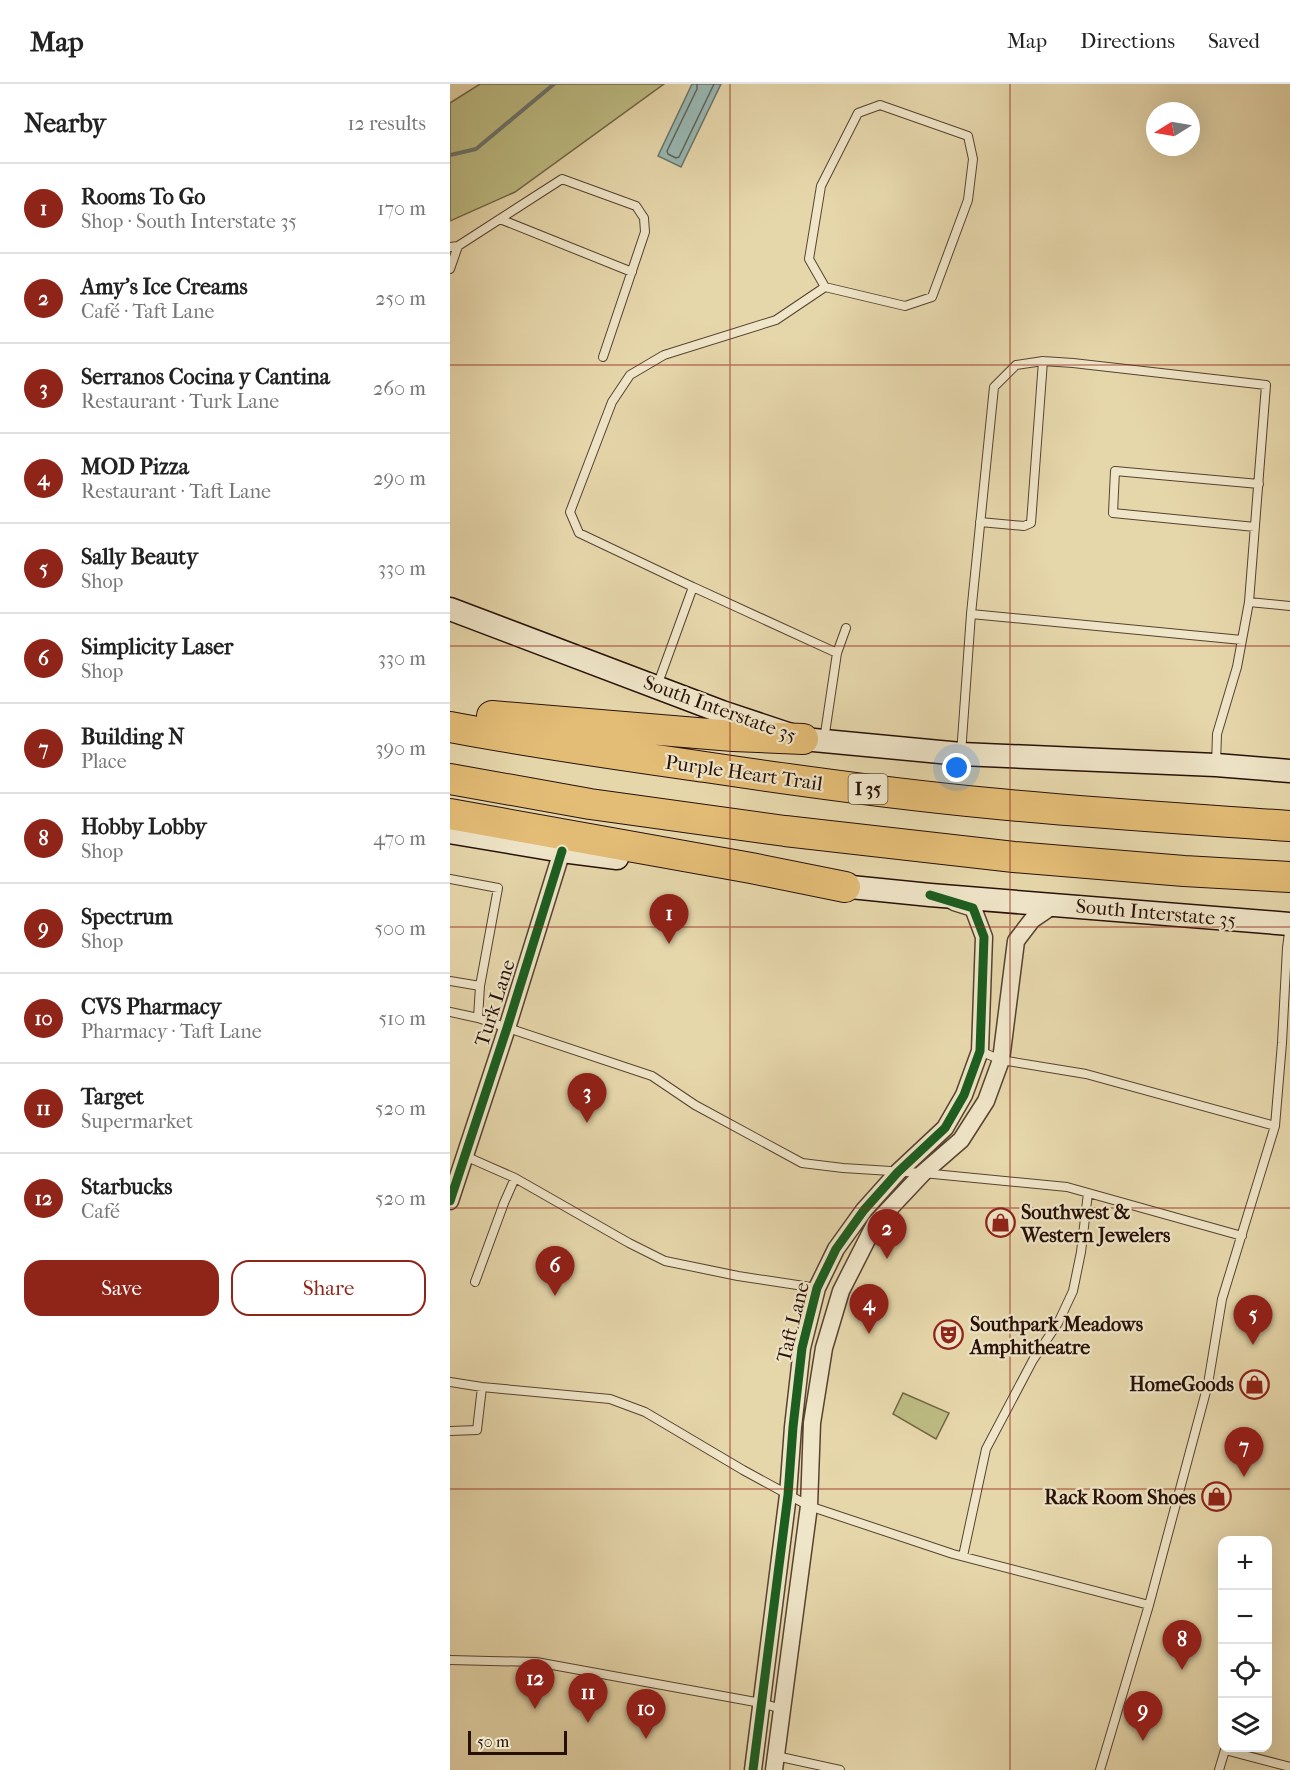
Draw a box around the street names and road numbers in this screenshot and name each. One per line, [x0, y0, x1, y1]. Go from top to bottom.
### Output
street label: South Interstate 35 [640, 671, 800, 747]
street label: Purple Heart Trail [664, 751, 825, 795]
road number: I 35 [848, 774, 888, 804]
street label: South Interstate 35 [1075, 895, 1237, 931]
street label: Turk Lane [470, 957, 520, 1049]
street label: Taft Lane [772, 1279, 814, 1364]

